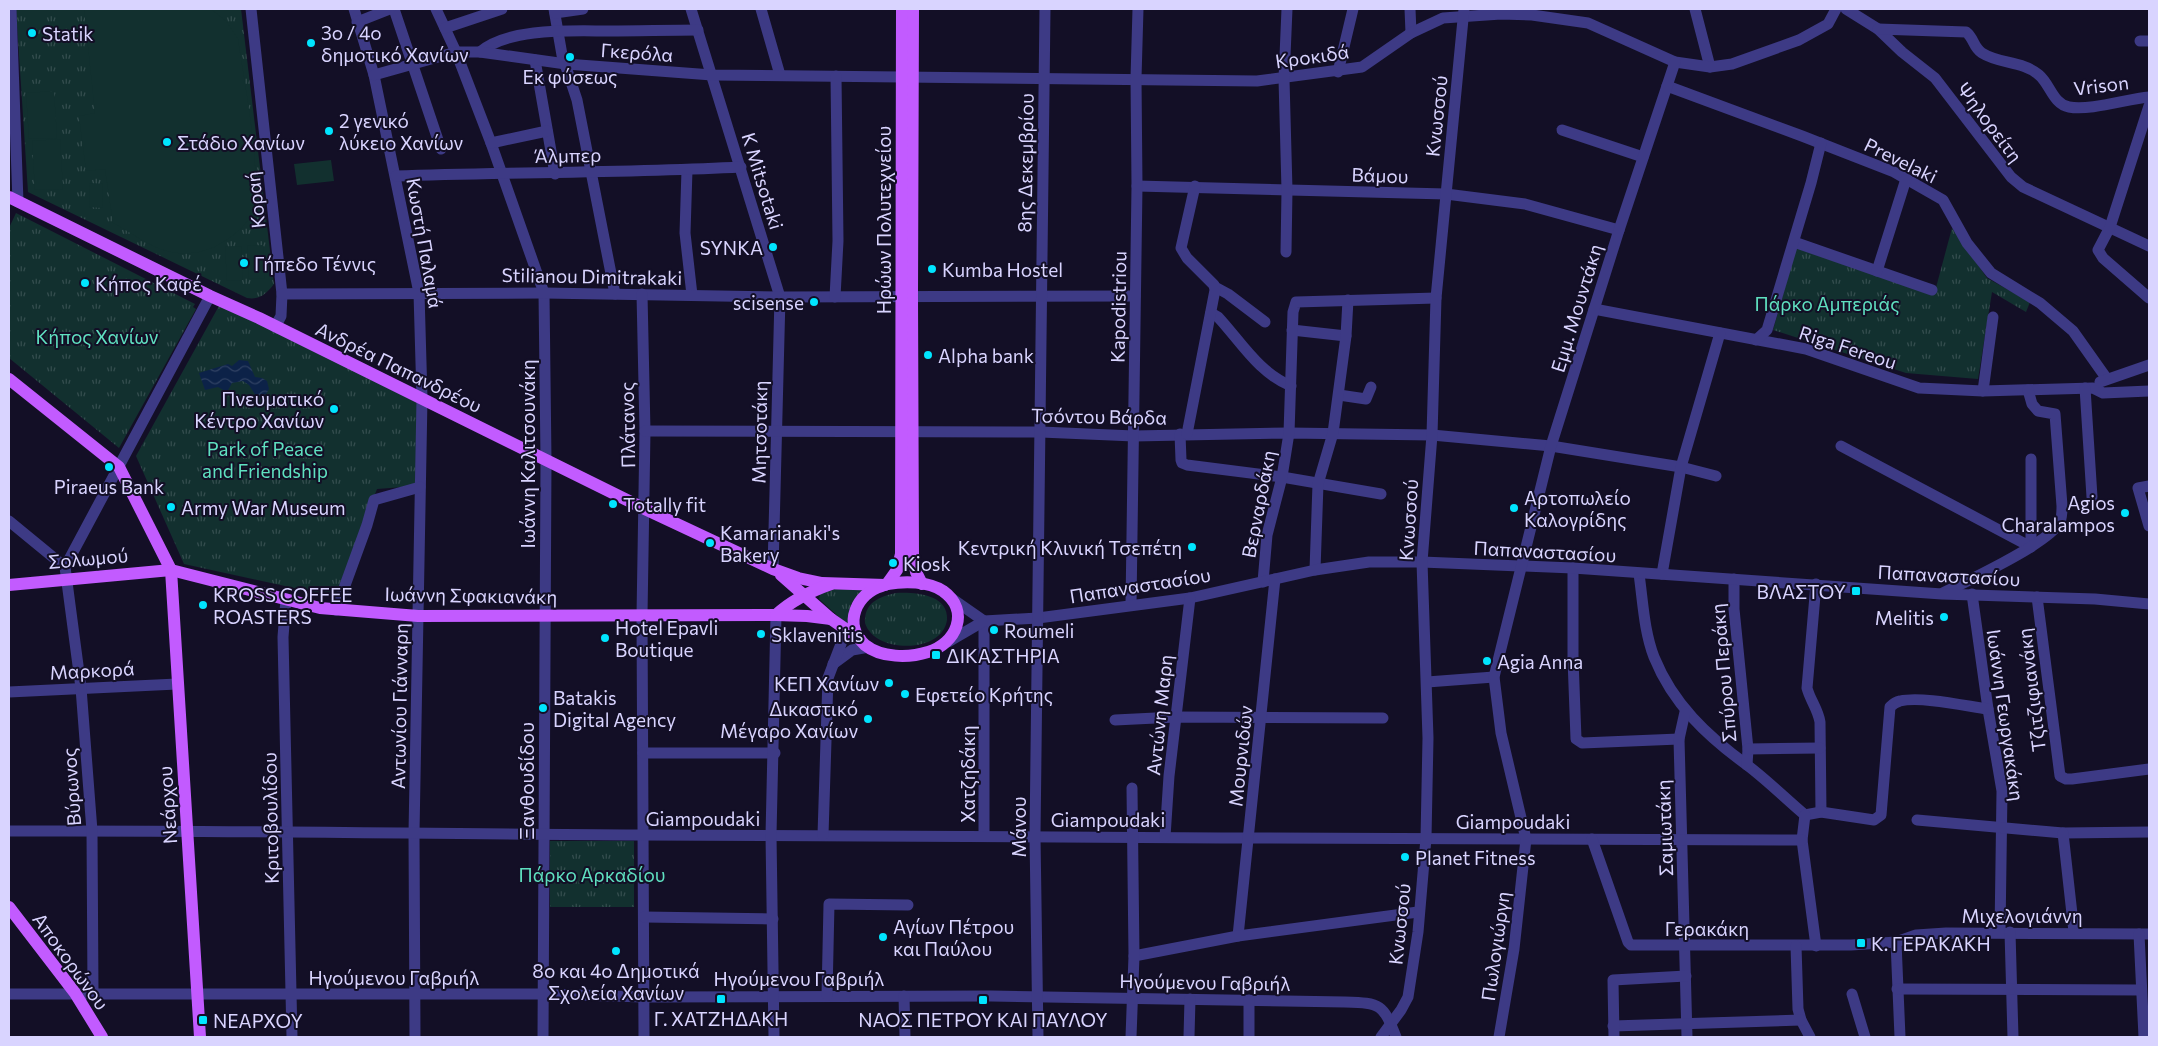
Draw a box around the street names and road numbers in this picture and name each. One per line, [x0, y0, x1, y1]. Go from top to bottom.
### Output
street label: Γκερόλα [600, 38, 674, 66]
street label: Κροκιδά [1274, 39, 1350, 73]
street label: Vrison [2072, 70, 2130, 100]
street label: Κνωσσού [1420, 74, 1452, 158]
street label: Ψηλορείτη [1953, 78, 2027, 166]
street label: 8ης Δεκεμβρίου [1012, 93, 1038, 233]
street label: Ηρώων Πολυτεχνείου [872, 126, 895, 314]
street label: K Mitsotaki [737, 130, 789, 232]
street label: Prevelaki [1861, 132, 1941, 188]
street label: Άλμπερ [534, 143, 601, 167]
street label: Βάμου [1351, 163, 1409, 187]
street label: Κοραή [241, 170, 269, 230]
street label: Κωστή Παλαμά [402, 176, 448, 310]
street label: Εμμ. Μουντάκη [1546, 241, 1606, 375]
street label: Kapodistriou [1106, 251, 1130, 363]
street label: Stilianou Dimitrakaki [501, 263, 683, 289]
street label: Ανδρέα Παπανδρέου [312, 317, 486, 417]
street label: Riga Fereou [1796, 320, 1900, 374]
street label: Ιωάννη Καλιτσουνάκη [516, 359, 539, 549]
street label: Μητσοτάκη [747, 380, 771, 484]
street label: Πλάτανος [615, 382, 639, 468]
street label: Τσόντου Βάρδα [1031, 403, 1167, 429]
street label: Βερναρδάκη [1236, 448, 1280, 560]
street label: Κνωσσού [1394, 478, 1422, 562]
street label: Παπαναστασίου [1473, 536, 1617, 566]
street label: Σολωμού [47, 543, 129, 573]
street label: Παπαναστασίου [1877, 560, 2021, 590]
street label: Παπαναστασίου [1068, 562, 1212, 608]
street label: Ιωάννη Σφακιανάκη [385, 582, 557, 608]
street label: Σπύρου Περάκη [1705, 603, 1741, 743]
street label: Αντωνίου Γιάνναρη [386, 623, 412, 789]
street label: Τζιτζιφιανάκη [2012, 627, 2050, 753]
street label: Ιωάννη Γεωργακάκη [1983, 628, 2029, 802]
street label: Αντώνη Μαρη [1141, 653, 1177, 777]
street label: Μαρκορά [49, 656, 135, 684]
street label: Μουρνιδών [1223, 704, 1257, 808]
street label: Ξανθουδίδου [515, 722, 538, 840]
street label: Χατζηδάκη [956, 725, 979, 823]
street label: Βύρωνος [57, 747, 85, 827]
street label: Κριτοβουλίδου [257, 752, 283, 884]
street label: Νεάρχου [153, 765, 181, 845]
street label: Σαμιωτάκη [1651, 779, 1677, 877]
street label: Μάνου [1007, 796, 1030, 858]
street label: Giampoudaki [646, 807, 760, 830]
street label: Giampoudaki [1051, 808, 1165, 831]
street label: Giampoudaki [1456, 810, 1570, 833]
street label: Κνωσσού [1383, 882, 1415, 966]
street label: Πωλογιώργη [1476, 890, 1514, 1002]
street label: Μιχελογιάννη [1961, 904, 2083, 927]
street label: Αποκορώνου [28, 908, 114, 1014]
street label: Γερακάκη [1665, 917, 1749, 940]
street label: Ηγούμενου Γαβριήλ [308, 966, 480, 989]
street label: Ηγούμενου Γαβριήλ [713, 967, 885, 990]
street label: Ηγούμενου Γαβριήλ [1119, 969, 1291, 995]

